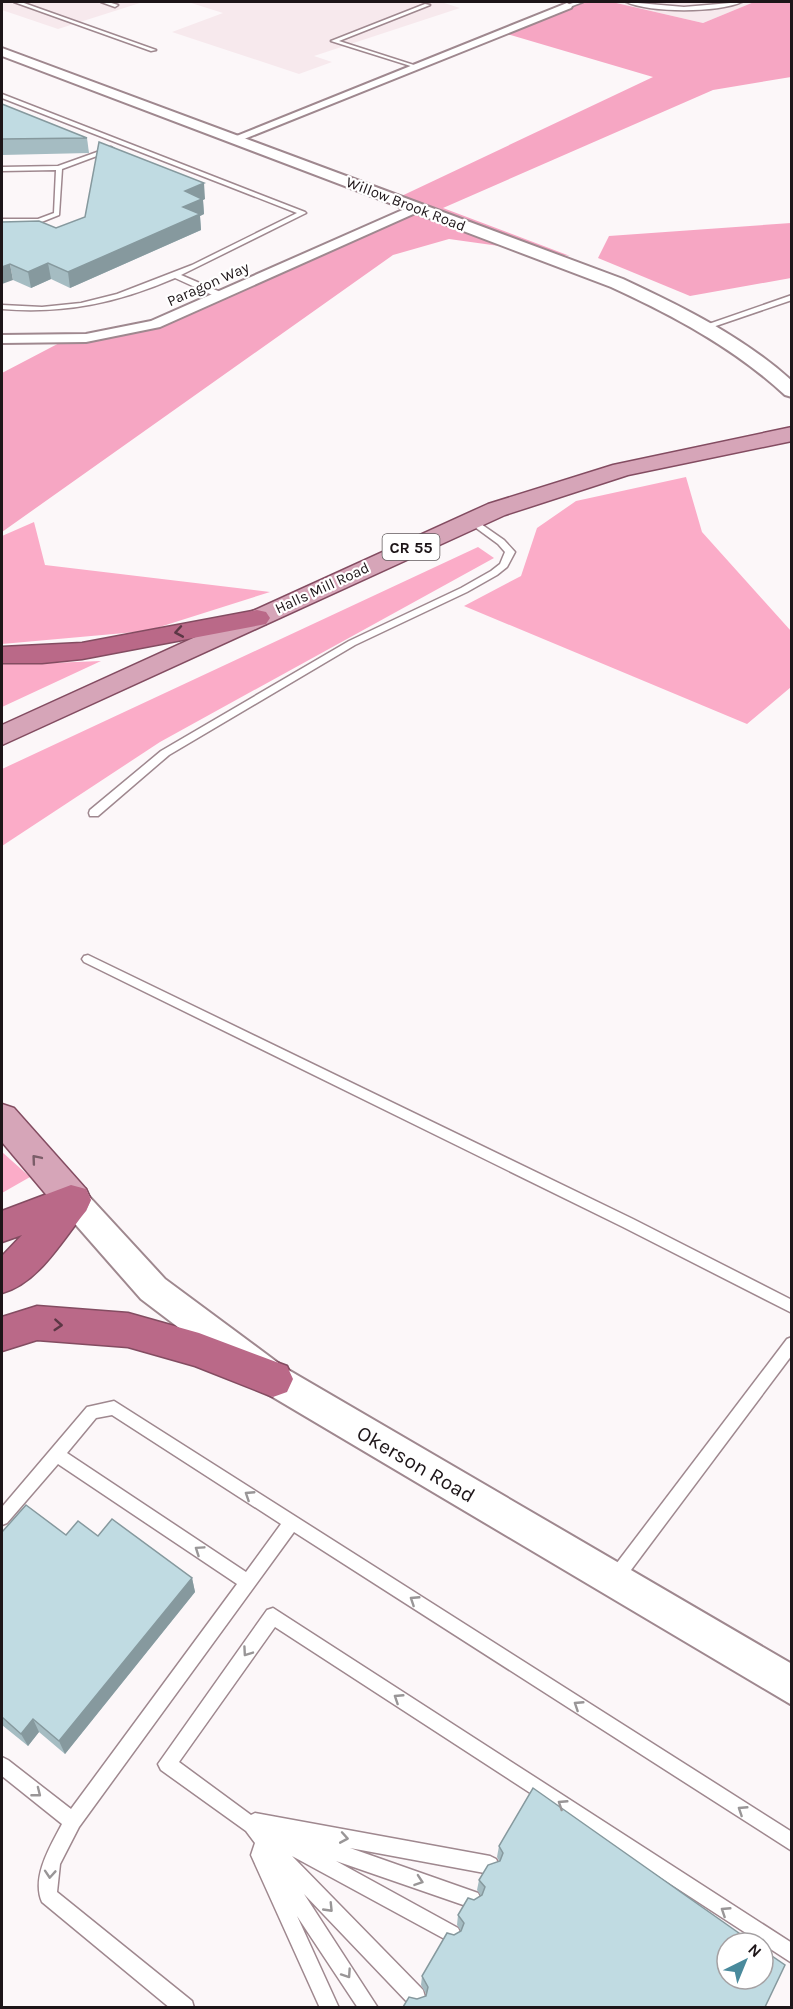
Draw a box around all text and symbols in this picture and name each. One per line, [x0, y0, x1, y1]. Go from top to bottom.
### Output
street label: Willow Brook Road [344, 173, 468, 235]
street label: Paragon Way [164, 258, 252, 310]
road number: CR 55 [382, 534, 440, 560]
street label: Halls Mill Road [272, 558, 372, 618]
one-way arrow [174, 625, 184, 637]
one-way arrow [33, 1155, 44, 1166]
one-way arrow [54, 1318, 63, 1331]
street label: Okerson Road [353, 1421, 479, 1507]
one-way arrow [245, 1491, 256, 1502]
one-way arrow [195, 1546, 206, 1557]
one-way arrow [410, 1596, 421, 1607]
one-way arrow [243, 1646, 254, 1657]
one-way arrow [394, 1694, 405, 1705]
one-way arrow [574, 1701, 585, 1712]
one-way arrow [30, 1786, 41, 1797]
one-way arrow [557, 1800, 568, 1811]
one-way arrow [738, 1806, 748, 1818]
one-way arrow [339, 1832, 348, 1844]
one-way arrow [44, 1870, 57, 1879]
one-way arrow [413, 1873, 424, 1886]
one-way arrow [322, 1901, 333, 1912]
one-way arrow [721, 1907, 732, 1918]
north arrow [715, 1931, 775, 1991]
text: N [744, 1940, 766, 1961]
one-way arrow [340, 1968, 351, 1979]

